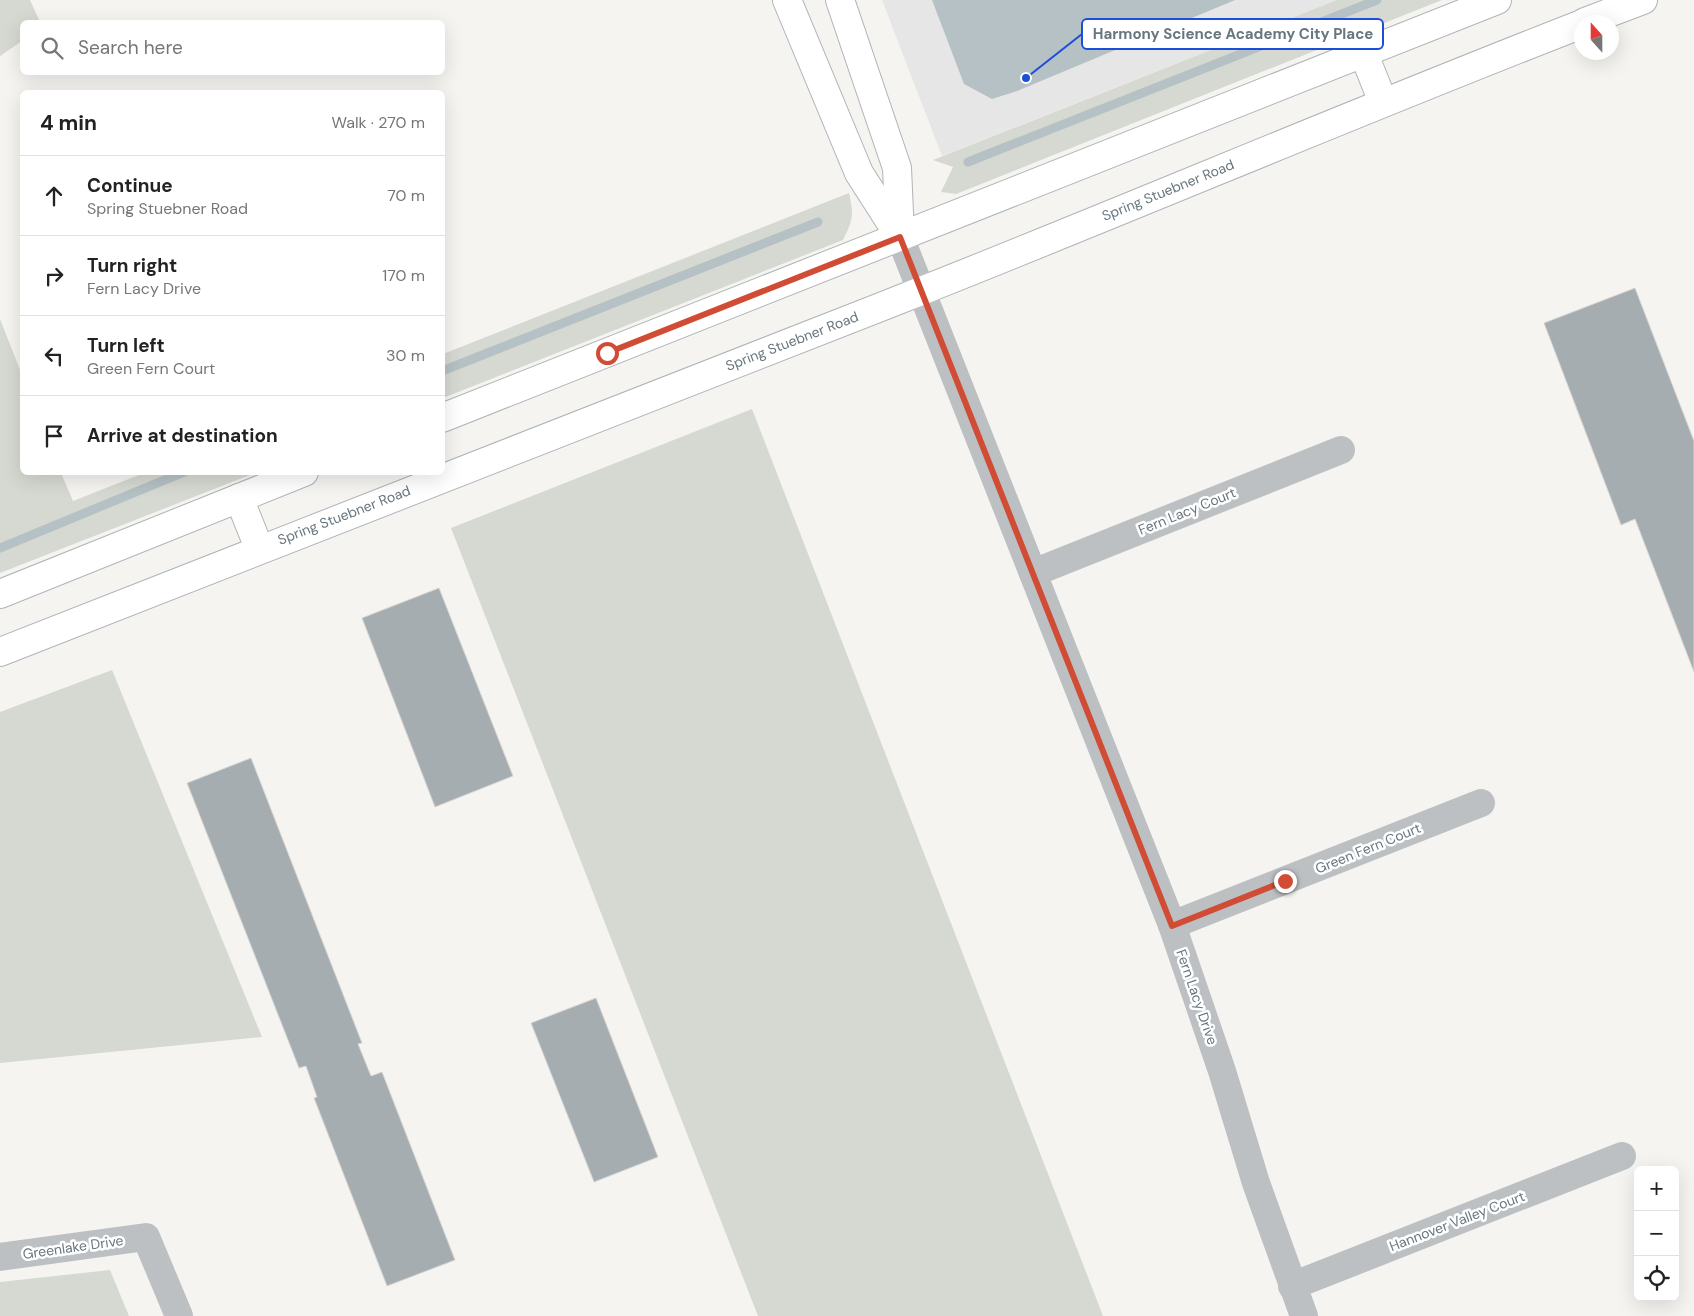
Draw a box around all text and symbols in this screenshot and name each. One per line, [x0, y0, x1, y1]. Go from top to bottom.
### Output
north arrow [1574, 15, 1619, 60]
callout: Harmony Science Academy City Place [1082, 19, 1383, 49]
search box [20, 20, 445, 75]
text: Harmony Science Academy City Place [1093, 24, 1373, 44]
icon: search [38, 34, 66, 62]
text: Search here [78, 35, 183, 60]
text: 4 min [40, 109, 97, 137]
text: Walk · 270 m [332, 112, 425, 133]
street label: Spring Stuebner Road [1099, 155, 1237, 225]
text: Continue [87, 173, 173, 198]
icon: ahead [40, 182, 68, 210]
text: 70 m [387, 185, 425, 206]
text: Spring Stuebner Road [87, 198, 248, 219]
text: Turn right [87, 253, 177, 278]
icon: right [40, 262, 68, 290]
text: 170 m [382, 265, 425, 286]
text: Fern Lacy Drive [87, 278, 201, 299]
street label: Spring Stuebner Road [723, 307, 861, 375]
text: Turn left [87, 333, 165, 358]
icon: left [40, 342, 68, 370]
route start [596, 342, 619, 365]
text: 30 m [386, 345, 425, 366]
text: Green Fern Court [87, 358, 215, 379]
icon: arrive [40, 422, 68, 450]
text: Arrive at destination [87, 423, 278, 448]
street label: Spring Stuebner Road [275, 481, 413, 549]
street label: Fern Lacy Court [1136, 483, 1238, 539]
street label: Green Fern Court [1313, 819, 1423, 877]
route end [1274, 870, 1297, 893]
street label: Fern Lacy Drive [1172, 947, 1222, 1047]
map controls [1634, 1166, 1679, 1301]
button: + [1634, 1166, 1679, 1211]
street label: Hannover Valley Court [1387, 1187, 1527, 1255]
button: − [1634, 1211, 1679, 1256]
street label: Greenlake Drive [21, 1231, 125, 1263]
button: locate [1634, 1256, 1679, 1301]

